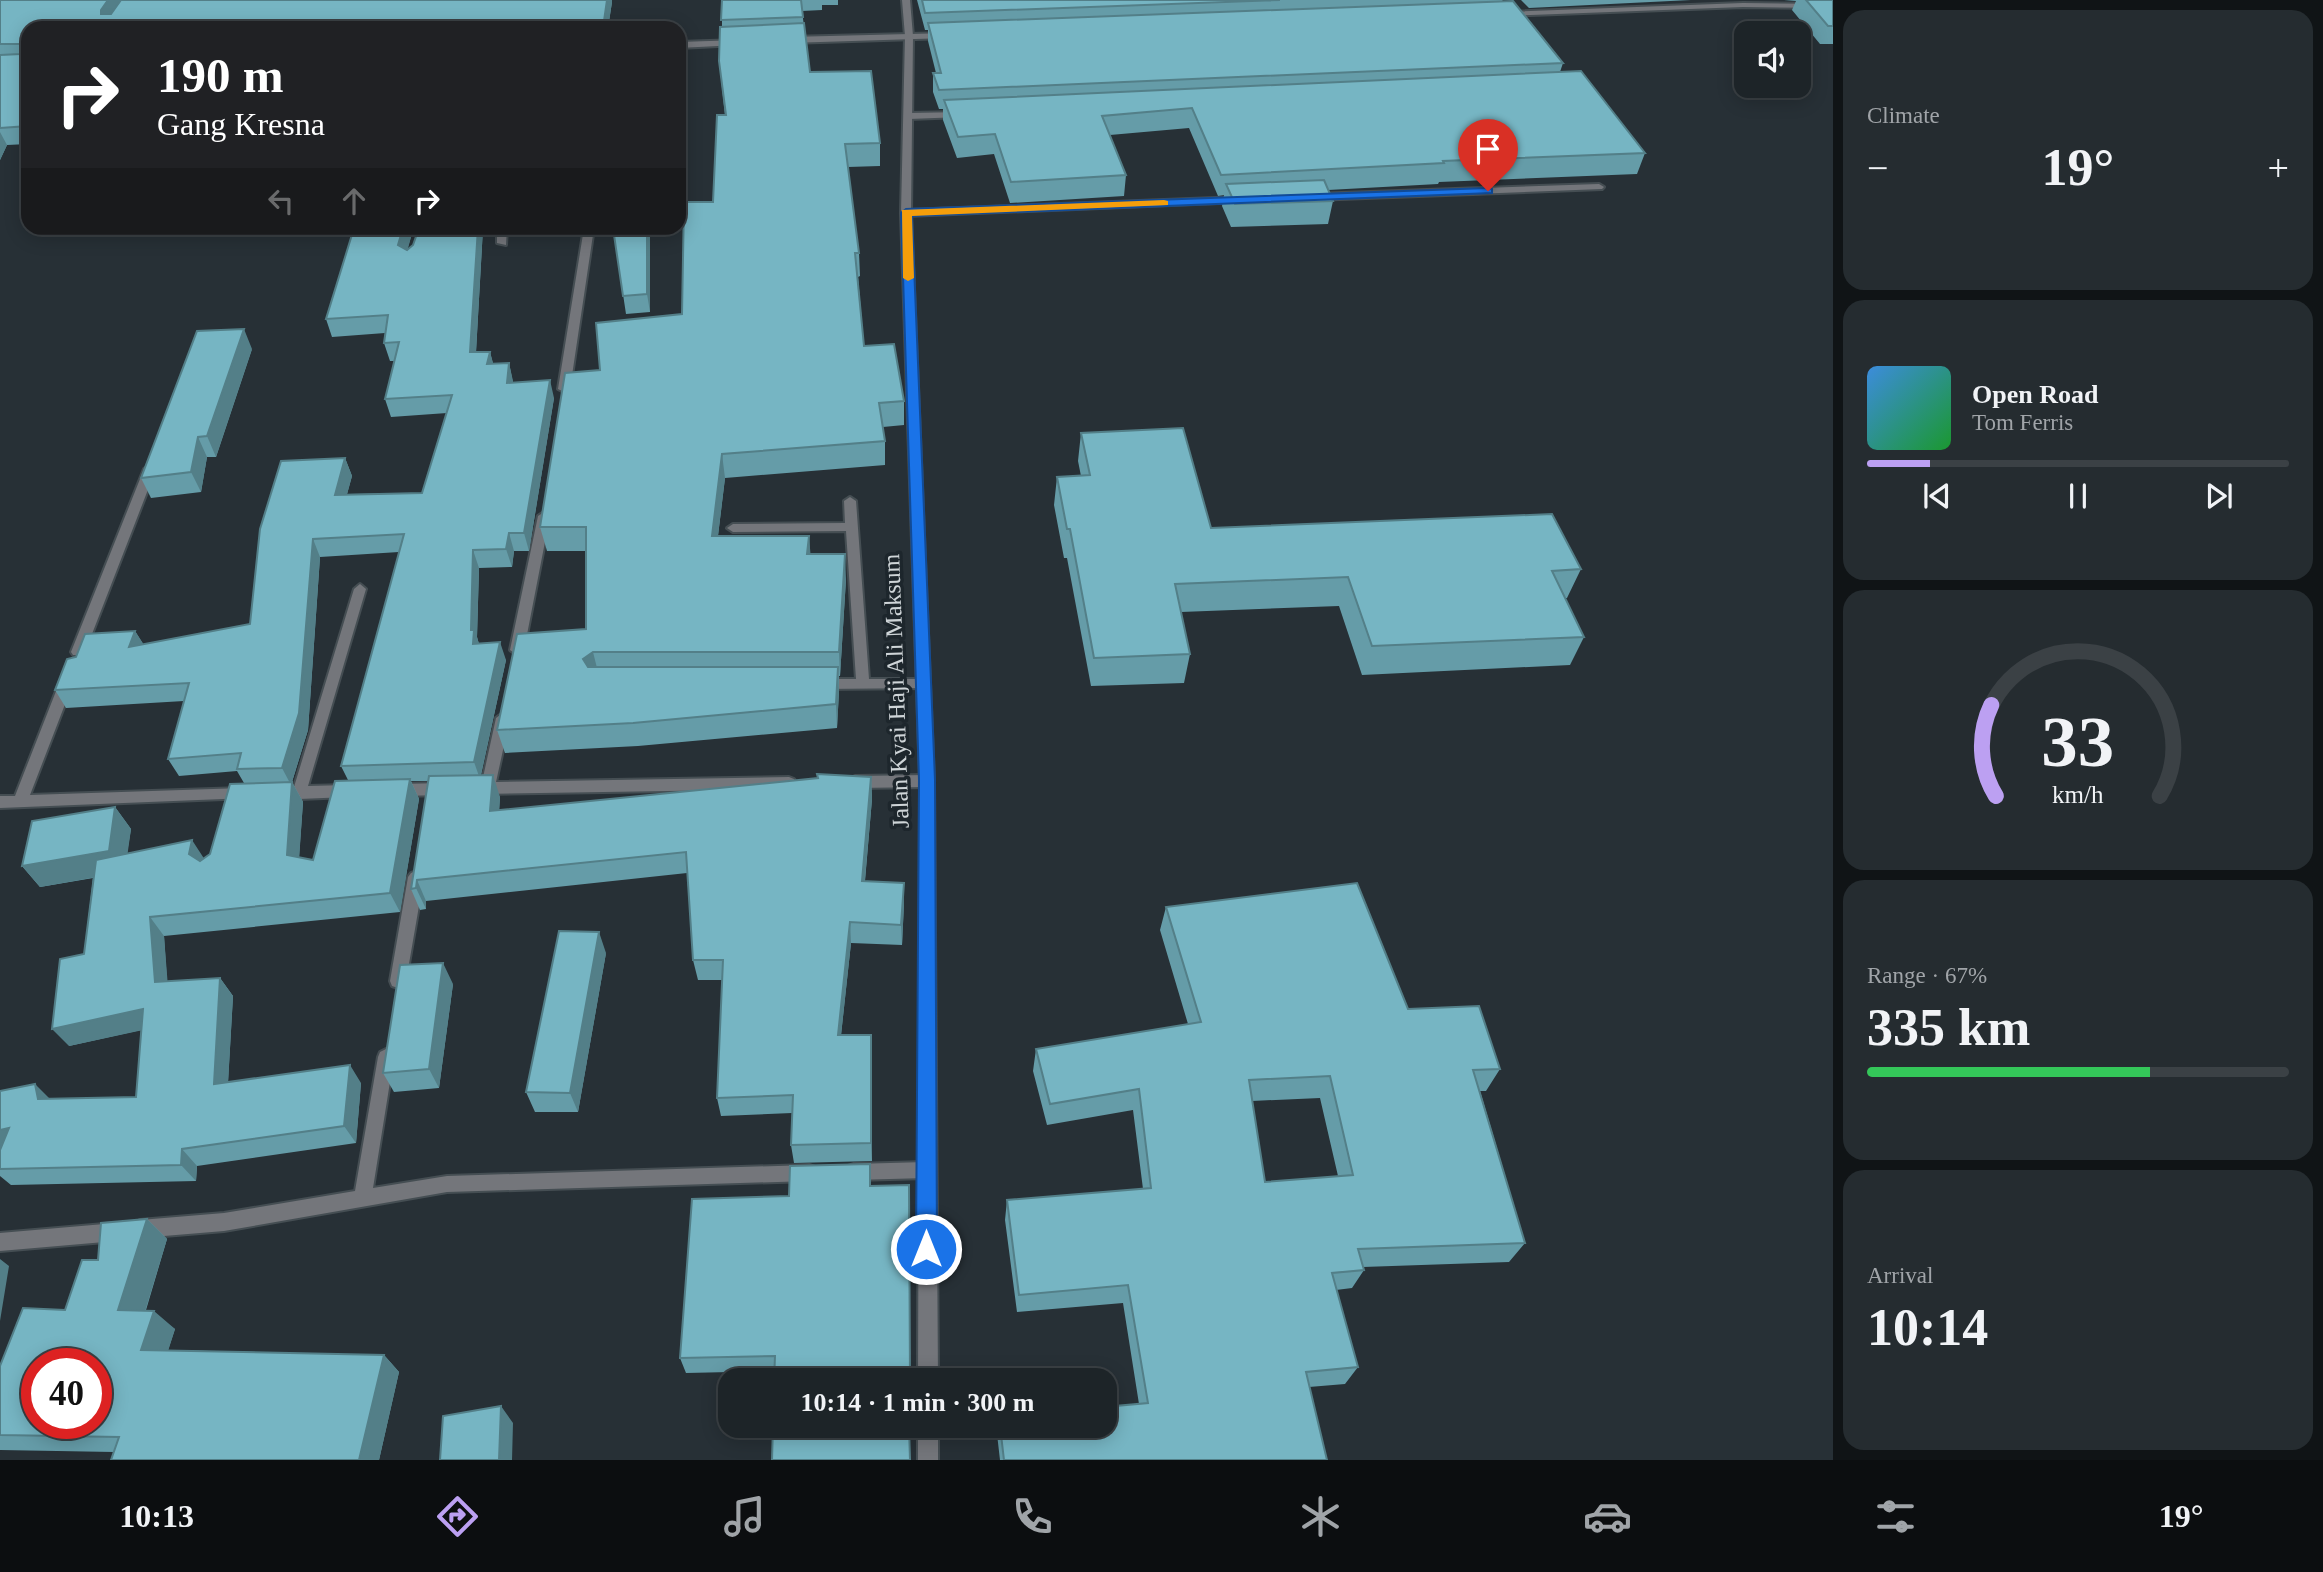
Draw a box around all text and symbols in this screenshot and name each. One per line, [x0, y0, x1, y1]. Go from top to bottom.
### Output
map controls [1734, 21, 1811, 98]
button: sound [1734, 21, 1811, 98]
text: 190 m [157, 48, 284, 103]
icon: right [42, 49, 133, 140]
text: Climate [1867, 103, 1940, 128]
text: Gang Kresna [157, 106, 325, 142]
pin [1458, 119, 1518, 191]
icon: arrive [1469, 130, 1507, 168]
text: 19° [2042, 139, 2114, 196]
text: − [1867, 147, 1888, 189]
text: + [2268, 147, 2289, 189]
icon: left [262, 182, 300, 220]
icon: ahead [335, 182, 373, 220]
icon: right [408, 182, 446, 220]
text: Open Road [1972, 380, 2098, 409]
text: Tom Ferris [1972, 410, 2073, 435]
icon: previous [1918, 477, 1956, 515]
icon: pause [2059, 477, 2097, 515]
icon: next [2200, 477, 2238, 515]
street label: Jalan Kyai Haji Ali Maksum [878, 553, 914, 829]
text: 33 [2042, 701, 2114, 782]
text: km/h [2052, 781, 2104, 808]
text: Range · 67% [1867, 963, 1987, 988]
text: 335 km [1867, 999, 2030, 1056]
position arrow [889, 1212, 963, 1286]
text: Arrival [1867, 1263, 1933, 1288]
text: 10:14 [1867, 1299, 1988, 1356]
speed limit sign: 40 [21, 1348, 112, 1439]
text: 10:14 · 1 min · 300 m [801, 1388, 1035, 1417]
icon: directions [433, 1492, 482, 1541]
icon: music [720, 1492, 769, 1541]
icon: phone [1008, 1492, 1057, 1541]
icon: climate [1296, 1492, 1345, 1541]
icon: car [1583, 1492, 1632, 1541]
icon: filters [1871, 1492, 1920, 1541]
text: 10:13 [119, 1498, 194, 1534]
text: 19° [2159, 1498, 2204, 1534]

